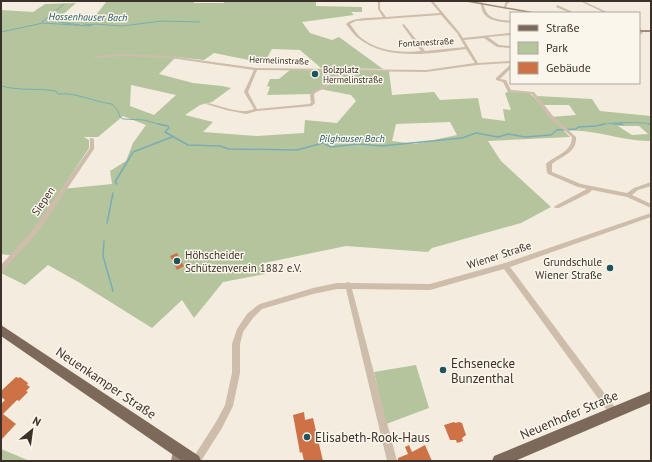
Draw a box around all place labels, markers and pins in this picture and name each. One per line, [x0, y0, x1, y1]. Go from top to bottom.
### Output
place label: Bolzplatz Hermelinstraße [323, 64, 383, 85]
marker: Bolzplatz Hermelinstraße [310, 69, 320, 79]
place label: Höhscheider Schützenverein 1882 e.V. [185, 248, 302, 275]
place label: Grundschule Wiener Straße [535, 255, 602, 282]
marker: Höhscheider Schützenverein 1882 e.V. [172, 256, 182, 266]
marker: Grundschule Wiener Straße [605, 263, 615, 273]
place label: Echsenecke Bunzenthal [451, 355, 515, 387]
marker: Echsenecke Bunzenthal [438, 365, 448, 375]
place label: Elisabeth-Rook-Haus [315, 429, 430, 446]
marker: Elisabeth-Rook-Haus [302, 432, 312, 442]

